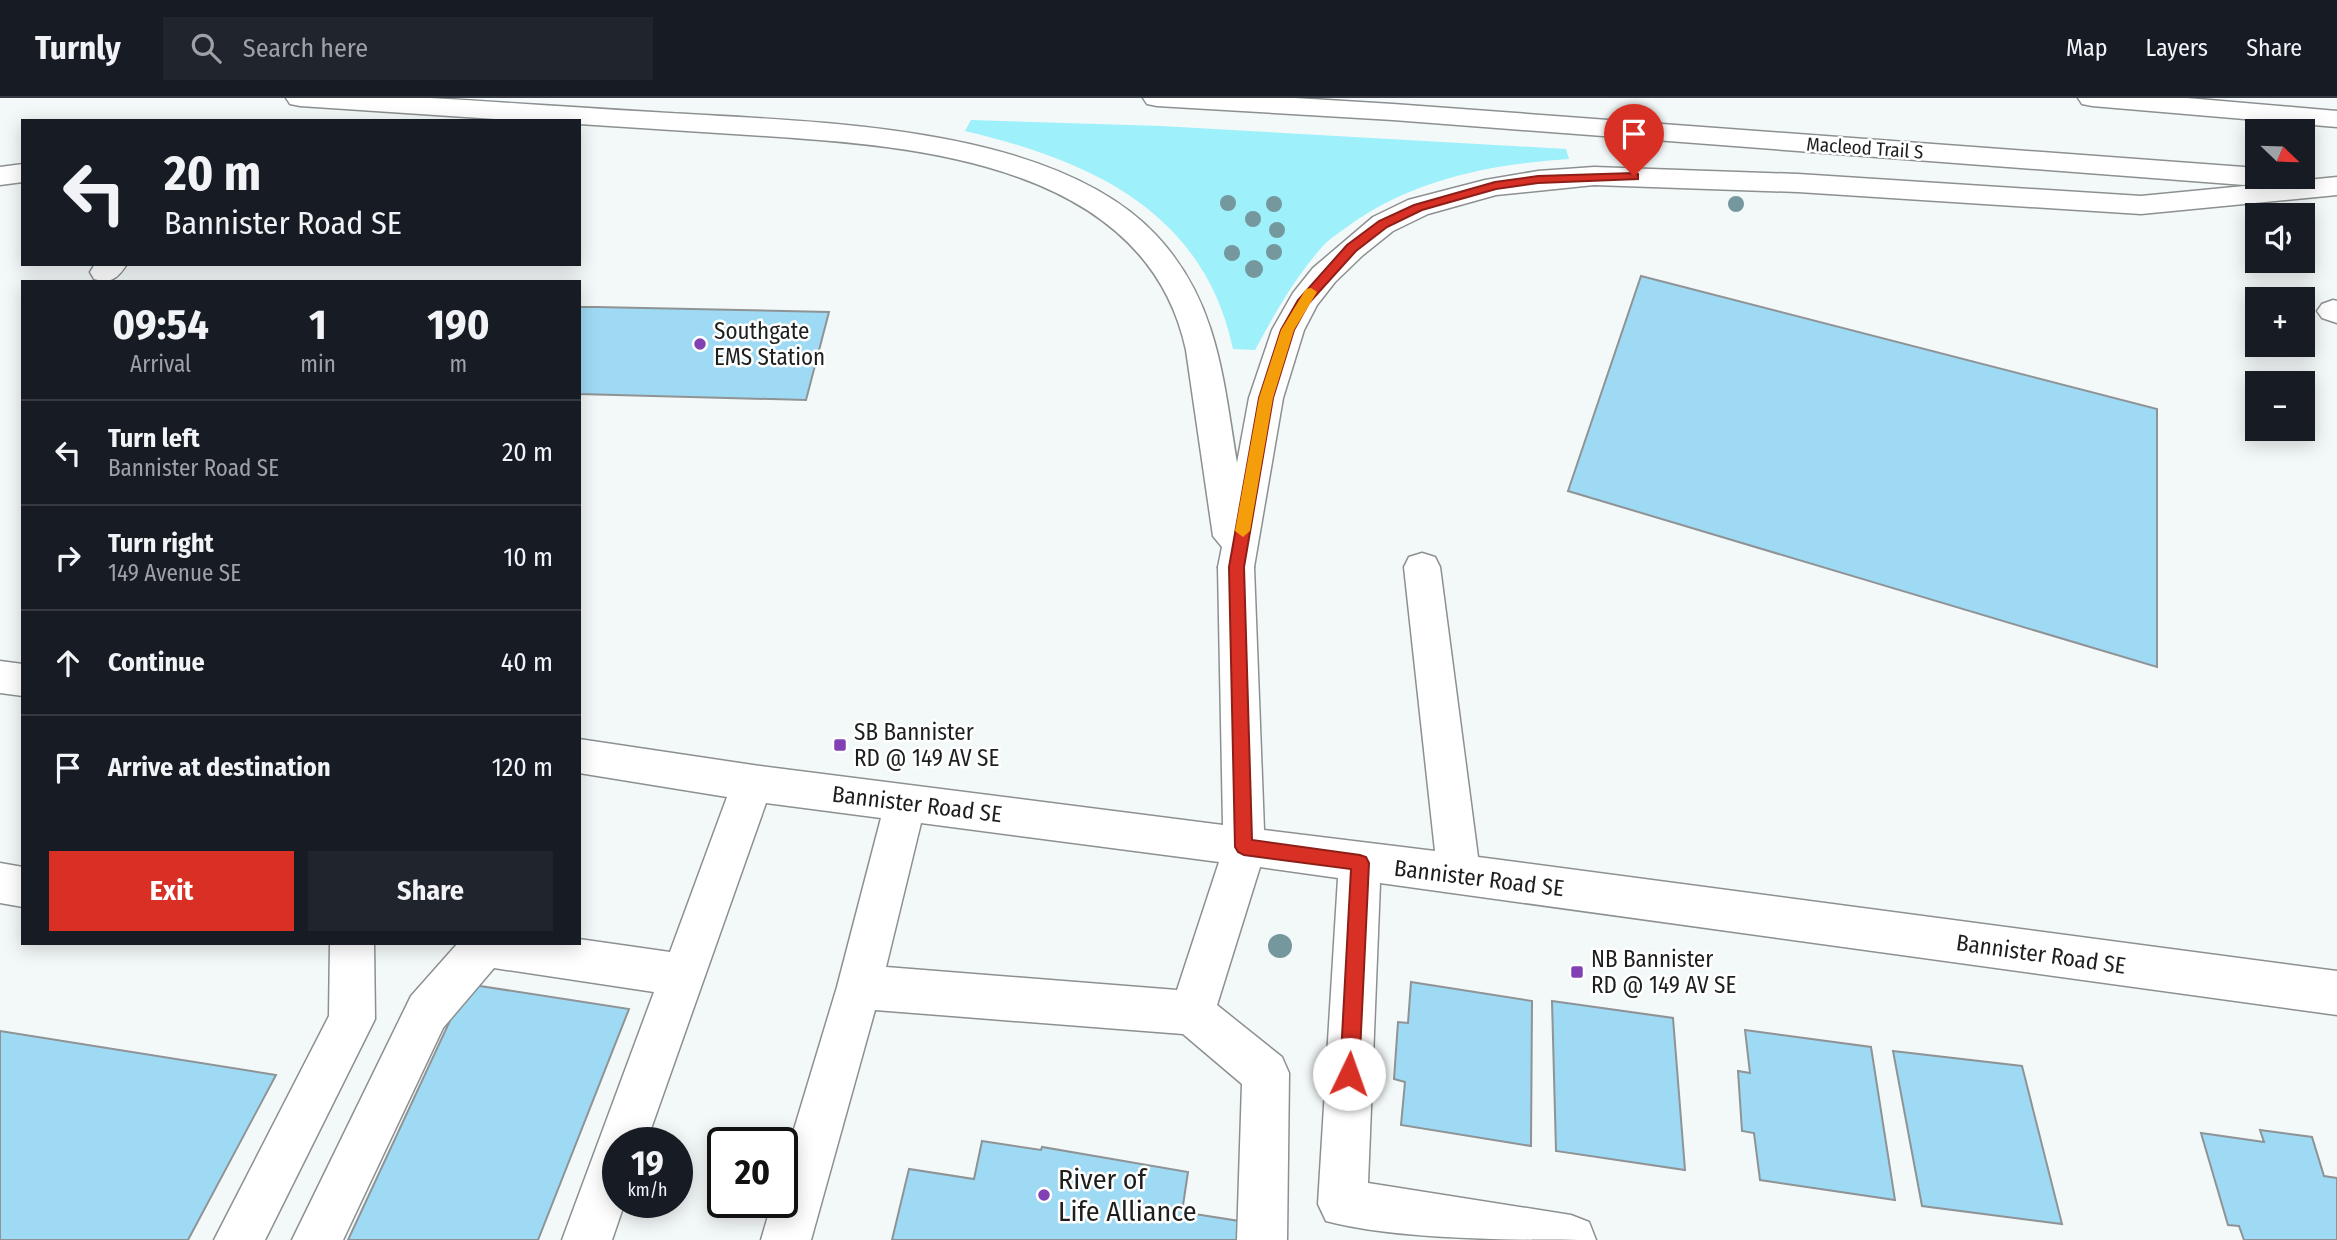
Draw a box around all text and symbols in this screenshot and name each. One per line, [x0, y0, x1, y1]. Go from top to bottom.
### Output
search box [163, 17, 653, 80]
text: Turnly [35, 28, 121, 68]
icon: search [187, 29, 225, 67]
text: Search here [243, 33, 368, 64]
text: Map [2066, 34, 2108, 62]
text: Layers [2146, 34, 2208, 62]
text: Share [2246, 34, 2302, 62]
pin [1604, 104, 1664, 176]
icon: arrive [1615, 115, 1653, 153]
north arrow [2245, 119, 2315, 189]
map controls [2245, 119, 2315, 441]
street label: Macleod Trail S [1806, 132, 1924, 164]
text: 20 m [164, 144, 261, 203]
icon: left [49, 147, 140, 238]
button: sound [2245, 203, 2315, 273]
text: Bannister Road SE [164, 204, 402, 242]
button: + [2245, 287, 2315, 357]
text: 09:54 [112, 300, 209, 350]
text: 1 [309, 300, 327, 350]
text: 190 [427, 300, 490, 350]
place label: Southgate EMS Station [714, 317, 825, 371]
marker: Southgate EMS Station [692, 336, 708, 352]
text: Arrival [130, 350, 191, 378]
text: min [300, 350, 336, 378]
text: m [450, 350, 467, 378]
button: − [2245, 371, 2315, 441]
text: Turn left [108, 423, 200, 454]
icon: left [49, 434, 87, 472]
text: 20 m [502, 437, 553, 468]
text: Bannister Road SE [108, 454, 279, 482]
text: Turn right [108, 528, 214, 559]
icon: right [49, 539, 87, 577]
text: 10 m [503, 542, 553, 573]
text: 149 Avenue SE [108, 559, 241, 587]
icon: ahead [49, 644, 87, 682]
text: Continue [108, 647, 205, 678]
text: 40 m [501, 647, 553, 678]
place label: SB Bannister RD @ 149 AV SE [854, 718, 999, 772]
marker: SB Bannister RD @ 149 AV SE [832, 737, 848, 753]
icon: arrive [49, 749, 87, 787]
text: Arrive at destination [108, 752, 331, 783]
text: 120 m [492, 752, 553, 783]
street label: Bannister Road SE [830, 780, 1004, 828]
button: Exit [49, 851, 294, 931]
button: Share [308, 851, 553, 931]
street label: Bannister Road SE [1392, 854, 1566, 902]
street label: Bannister Road SE [1954, 928, 2128, 980]
place label: NB Bannister RD @ 149 AV SE [1591, 945, 1736, 999]
marker: NB Bannister RD @ 149 AV SE [1569, 964, 1585, 980]
position arrow [1312, 1037, 1386, 1111]
speed limit sign: 20 [707, 1127, 798, 1218]
text: 19 [631, 1142, 664, 1184]
place label: River of Life Alliance [1058, 1163, 1197, 1228]
text: km/h [627, 1179, 668, 1201]
marker: River of Life Alliance [1036, 1187, 1052, 1203]

